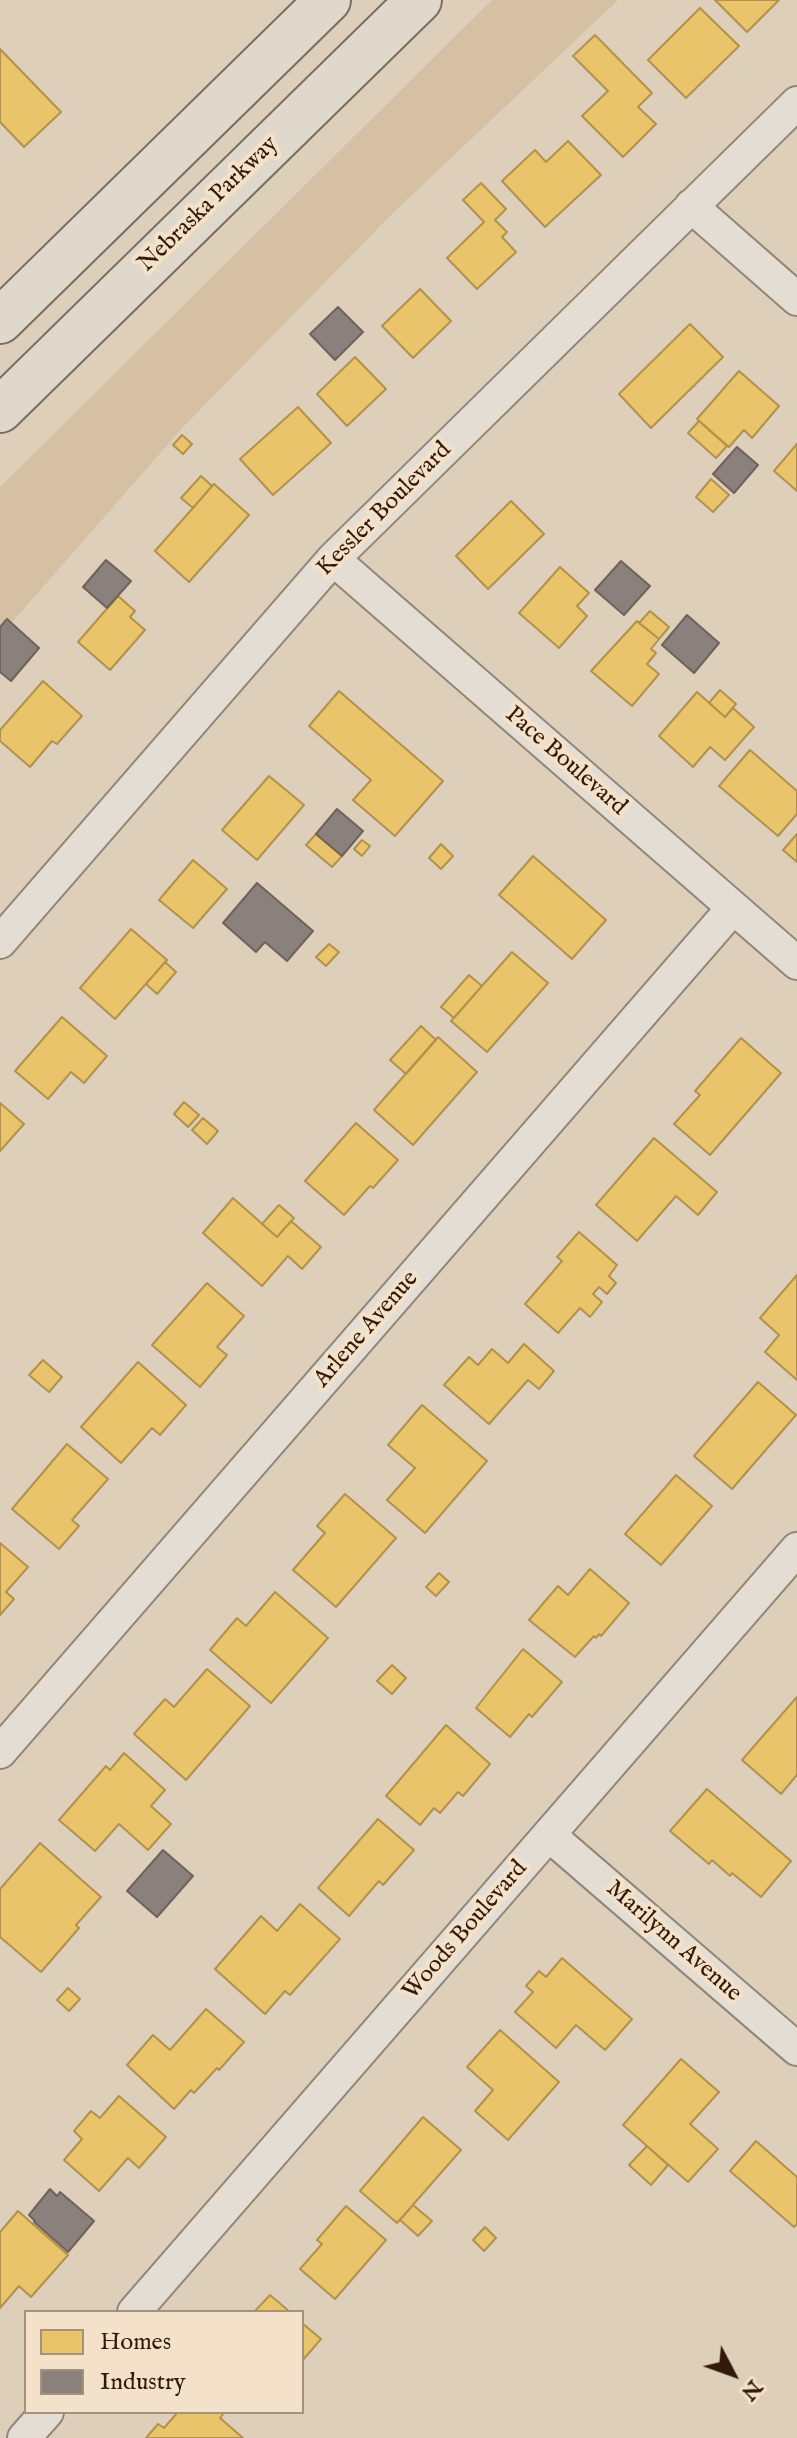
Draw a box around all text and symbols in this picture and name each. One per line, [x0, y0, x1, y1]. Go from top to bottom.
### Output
street label: Nebraska Parkway [133, 131, 285, 279]
street label: Kessler Boulevard [312, 437, 458, 583]
street label: Pace Boulevard [498, 701, 632, 823]
street label: Arlene Avenue [309, 1266, 425, 1394]
street label: Woods Boulevard [398, 1855, 534, 2007]
street label: Marilynn Avenue [599, 1875, 747, 2009]
legend [24, 2310, 304, 2414]
text: Homes [100, 2327, 171, 2358]
north arrow [693, 2334, 773, 2414]
text: Industry [100, 2367, 186, 2398]
text: N [734, 2373, 768, 2406]

